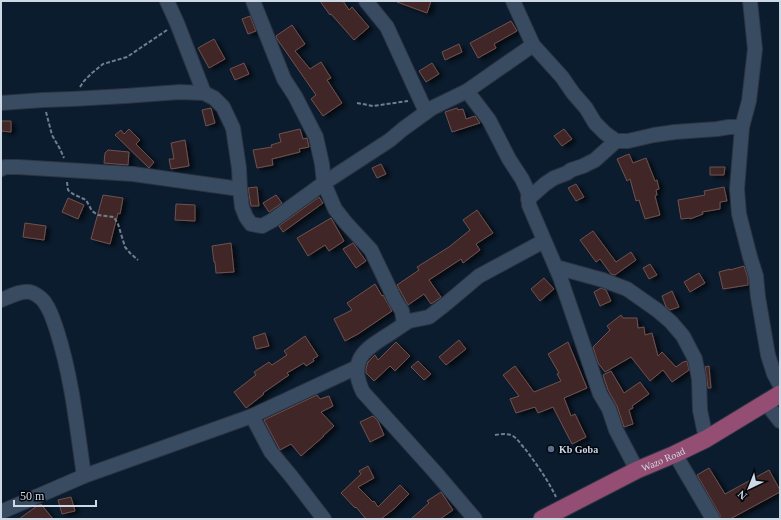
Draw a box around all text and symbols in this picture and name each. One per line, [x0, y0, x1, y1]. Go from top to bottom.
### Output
marker: Kb Goba [546, 444, 556, 454]
place label: Kb Goba [559, 444, 598, 455]
street label: Wazo Road [640, 445, 687, 474]
north arrow [729, 468, 769, 508]
scale bar [14, 482, 96, 508]
text: N [735, 488, 749, 502]
text: 50 m [20, 489, 45, 503]

